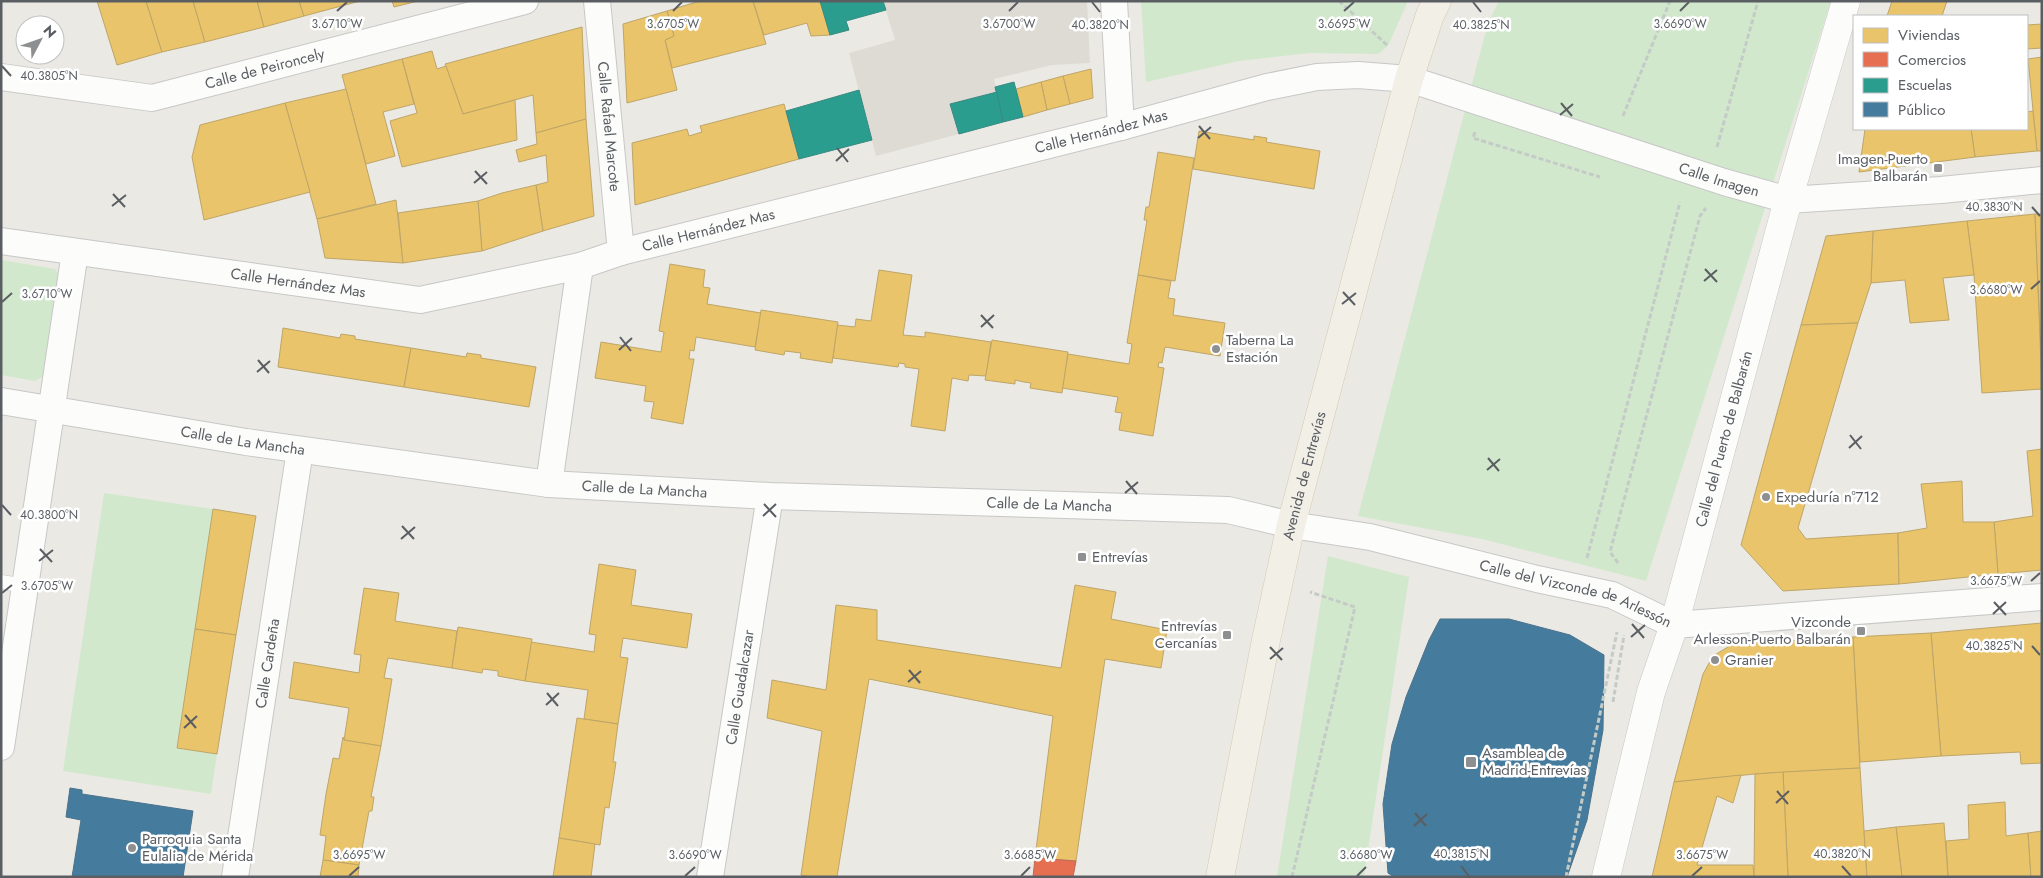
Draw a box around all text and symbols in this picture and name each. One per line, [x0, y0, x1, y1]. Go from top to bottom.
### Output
north arrow [15, 15, 65, 65]
text: 3.6710°W [311, 15, 363, 33]
text: 3.6705°W [647, 15, 699, 33]
text: 3.6700°W [983, 15, 1036, 33]
text: 3.6695°W [1318, 15, 1370, 33]
text: 3.6690°W [1653, 15, 1707, 33]
legend [1853, 15, 2028, 130]
text: 40.3820°N [1071, 16, 1129, 34]
text: 40.3825°N [1452, 16, 1510, 34]
text: N [39, 21, 61, 42]
text: Viviendas [1898, 24, 1960, 46]
street label: Calle de Peironcely [203, 42, 327, 95]
text: Comercios [1898, 49, 1966, 71]
street label: Calle Rafael Marcote [592, 60, 626, 193]
text: 40.3805°N [20, 67, 78, 85]
text: Escuelas [1898, 74, 1952, 96]
text: Público [1898, 99, 1945, 121]
street label: Calle Hernández Mas [1032, 104, 1170, 159]
place label: Imagen-Puerto Balbarán [1838, 148, 1928, 187]
street label: Calle Imagen [1676, 157, 1762, 202]
marker: Imagen-Puerto Balbarán [1932, 162, 1944, 174]
text: 40.3830°N [1965, 198, 2023, 216]
street label: Calle Hernández Mas [640, 203, 777, 257]
street label: Calle Hernández Mas [229, 262, 367, 303]
text: 3.6680°W [1970, 281, 2023, 299]
text: 3.6710°W [21, 285, 73, 303]
place label: Taberna La Estación [1226, 329, 1294, 368]
marker: Taberna La Estación [1210, 343, 1222, 355]
street label: Calle del Puerto de Balbarán [1690, 348, 1758, 530]
street label: Avenida de Entrevías [1277, 409, 1332, 542]
street label: Calle de La Mancha [179, 420, 306, 461]
street label: Calle de La Mancha [581, 475, 708, 504]
place label: Expeduría nº712 [1776, 486, 1879, 508]
marker: Expeduría nº712 [1760, 491, 1772, 503]
street label: Calle de La Mancha [986, 492, 1112, 517]
text: 40.3800°N [20, 506, 78, 524]
place label: Entrevías [1092, 546, 1148, 568]
marker: Entrevías [1076, 551, 1088, 563]
street label: Calle del Vizconde de Arlessón [1477, 554, 1675, 633]
text: 3.6675°W [1970, 572, 2022, 590]
text: 3.6705°W [21, 577, 73, 595]
place label: Vizconde Arlesson-Puerto Balbarán [1693, 611, 1851, 650]
place label: Entrevías Cercanías [1155, 615, 1217, 654]
street label: Calle Cardeña [250, 617, 285, 710]
marker: Vizconde Arlesson-Puerto Balbarán [1855, 625, 1867, 637]
street label: Calle Guadalcazar [720, 627, 760, 746]
marker: Entrevías Cercanías [1221, 629, 1233, 641]
text: 40.3825°N [1965, 637, 2023, 655]
place label: Granier [1725, 649, 1774, 671]
marker: Granier [1709, 654, 1721, 666]
place label: Asamblea de Madrid-Entrevías [1482, 742, 1587, 781]
marker: Asamblea de Madrid-Entrevías [1464, 755, 1478, 769]
place label: Parroquia Santa Eulalia de Mérida [142, 828, 253, 867]
marker: Parroquia Santa Eulalia de Mérida [126, 842, 138, 854]
text: 40.3815°N [1433, 845, 1489, 863]
text: 40.3820°N [1813, 845, 1871, 863]
text: 3.6695°W [333, 846, 385, 864]
text: 3.6690°W [668, 846, 722, 864]
text: 3.6685°W [1004, 846, 1056, 864]
text: 3.6680°W [1340, 846, 1393, 864]
text: 3.6675°W [1676, 846, 1728, 864]

